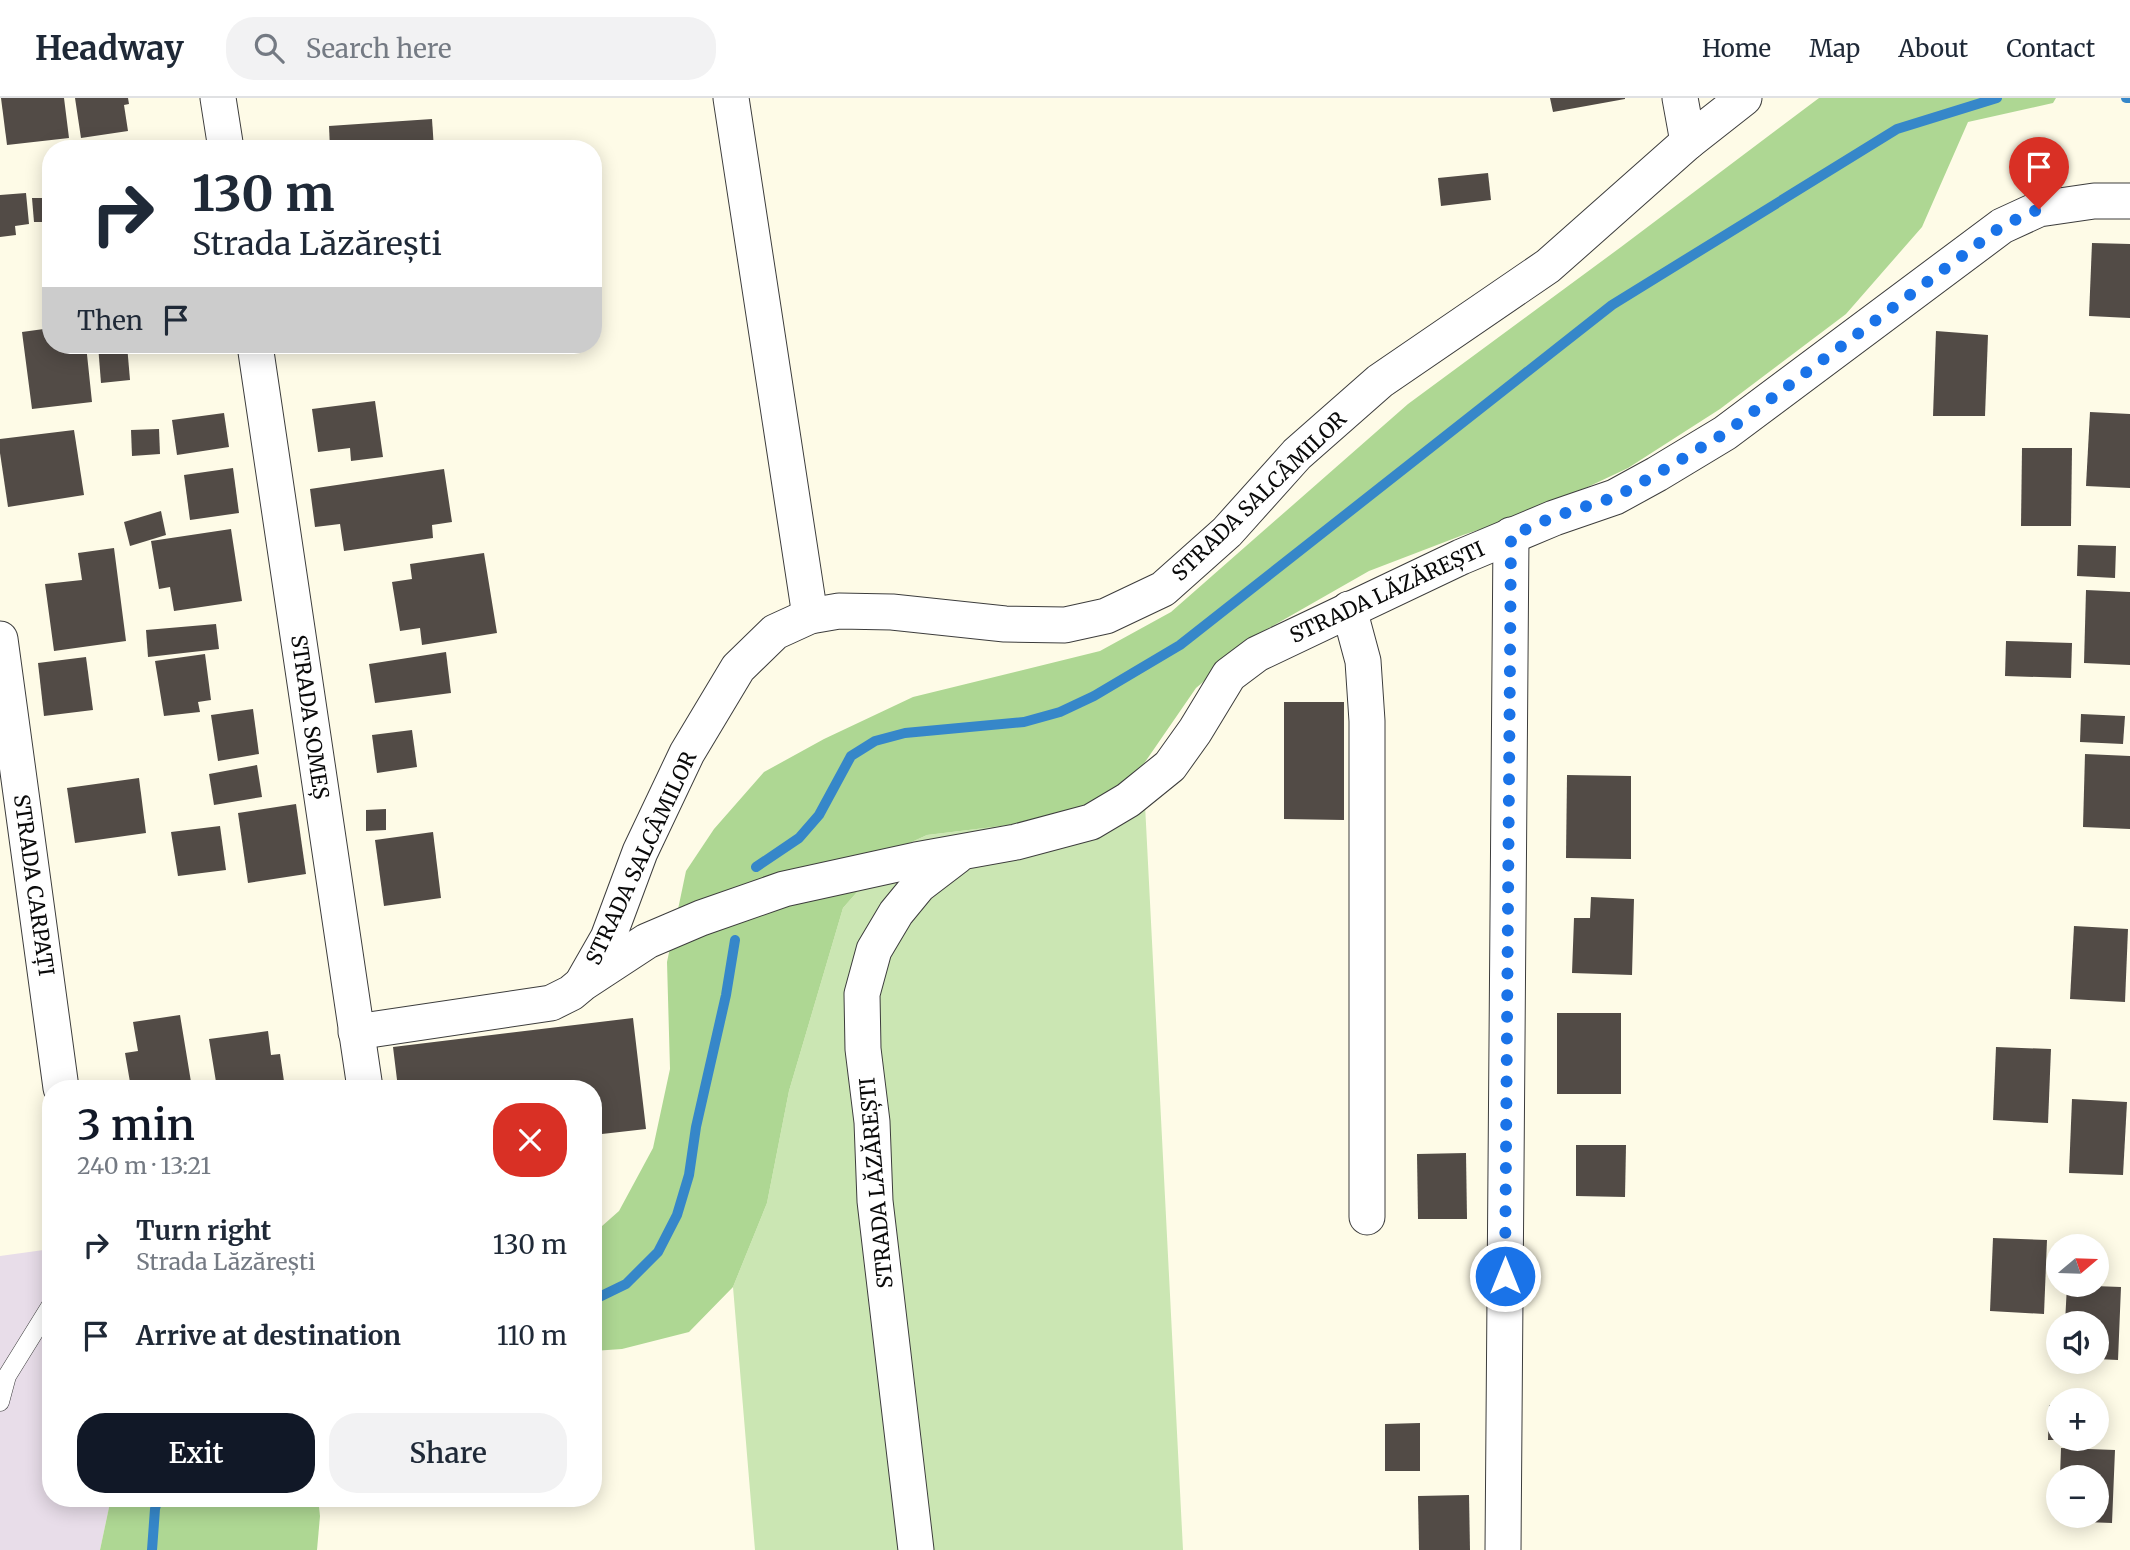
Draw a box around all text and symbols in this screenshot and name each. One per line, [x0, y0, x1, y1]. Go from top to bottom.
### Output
search box [226, 17, 716, 80]
text: Headway [35, 28, 184, 69]
icon: search [250, 29, 288, 67]
text: Search here [306, 32, 452, 65]
text: Home [1702, 33, 1771, 64]
text: Map [1809, 33, 1860, 64]
text: About [1898, 33, 1968, 64]
text: Contact [2006, 33, 2095, 64]
pin [2009, 137, 2069, 209]
icon: arrive [2020, 148, 2058, 186]
text: 130 m [192, 163, 335, 224]
icon: right [77, 168, 168, 259]
text: Strada Lăzărești [192, 224, 442, 264]
icon: arrive [157, 301, 195, 339]
text: Then [77, 304, 143, 337]
street label: STRADA SALCÂMILOR [1166, 405, 1352, 586]
street label: STRADA LĂZĂREȘTI [1285, 535, 1489, 649]
street label: STRADA SOMEȘ [285, 633, 335, 801]
street label: STRADA SALCÂMILOR [580, 747, 702, 969]
street label: STRADA CARPAȚI [8, 792, 60, 978]
street label: STRADA LĂZĂREȘTI [853, 1076, 899, 1290]
text: 3 min [77, 1099, 195, 1151]
button: close [493, 1103, 567, 1177]
text: 240 m · 13:21 [77, 1151, 211, 1180]
text: Turn right [136, 1214, 271, 1247]
icon: right [77, 1226, 115, 1264]
text: 130 m [493, 1228, 567, 1261]
north arrow [2046, 1234, 2109, 1297]
map controls [2046, 1234, 2109, 1528]
position arrow [1468, 1239, 1542, 1313]
text: Strada Lăzărești [136, 1247, 316, 1276]
button: sound [2046, 1311, 2109, 1374]
icon: arrive [77, 1317, 115, 1355]
text: Arrive at destination [136, 1319, 401, 1352]
text: 110 m [497, 1319, 567, 1352]
button: + [2046, 1388, 2109, 1451]
button: Exit [77, 1413, 315, 1493]
button: Share [329, 1413, 567, 1493]
button: − [2046, 1465, 2109, 1528]

